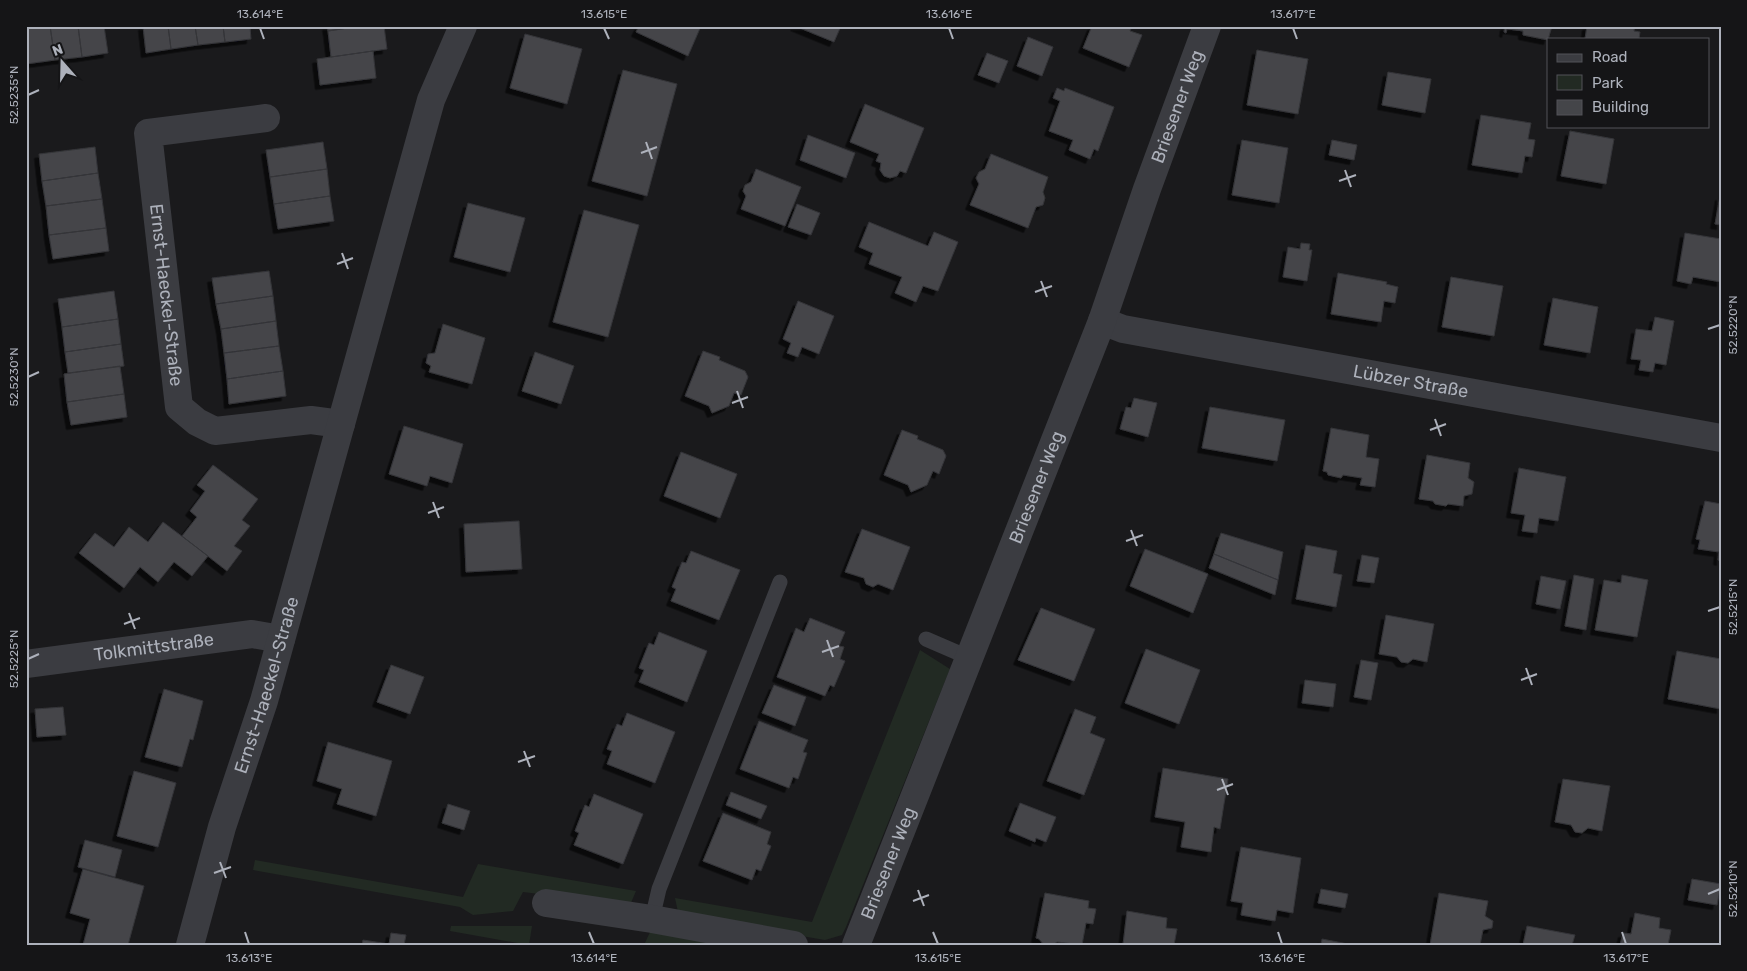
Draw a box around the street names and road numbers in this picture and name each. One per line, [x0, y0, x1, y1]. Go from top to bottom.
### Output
street label: Briesener Weg [1146, 47, 1208, 166]
street label: Ernst-Haeckel-Straße [145, 203, 188, 387]
street label: Lübzer Straße [1351, 360, 1470, 403]
street label: Briesener Weg [1004, 428, 1069, 547]
street label: Ernst-Haeckel-Straße [230, 594, 303, 776]
street label: Tolkmittstraße [93, 628, 215, 666]
street label: Briesener Weg [856, 804, 920, 923]

